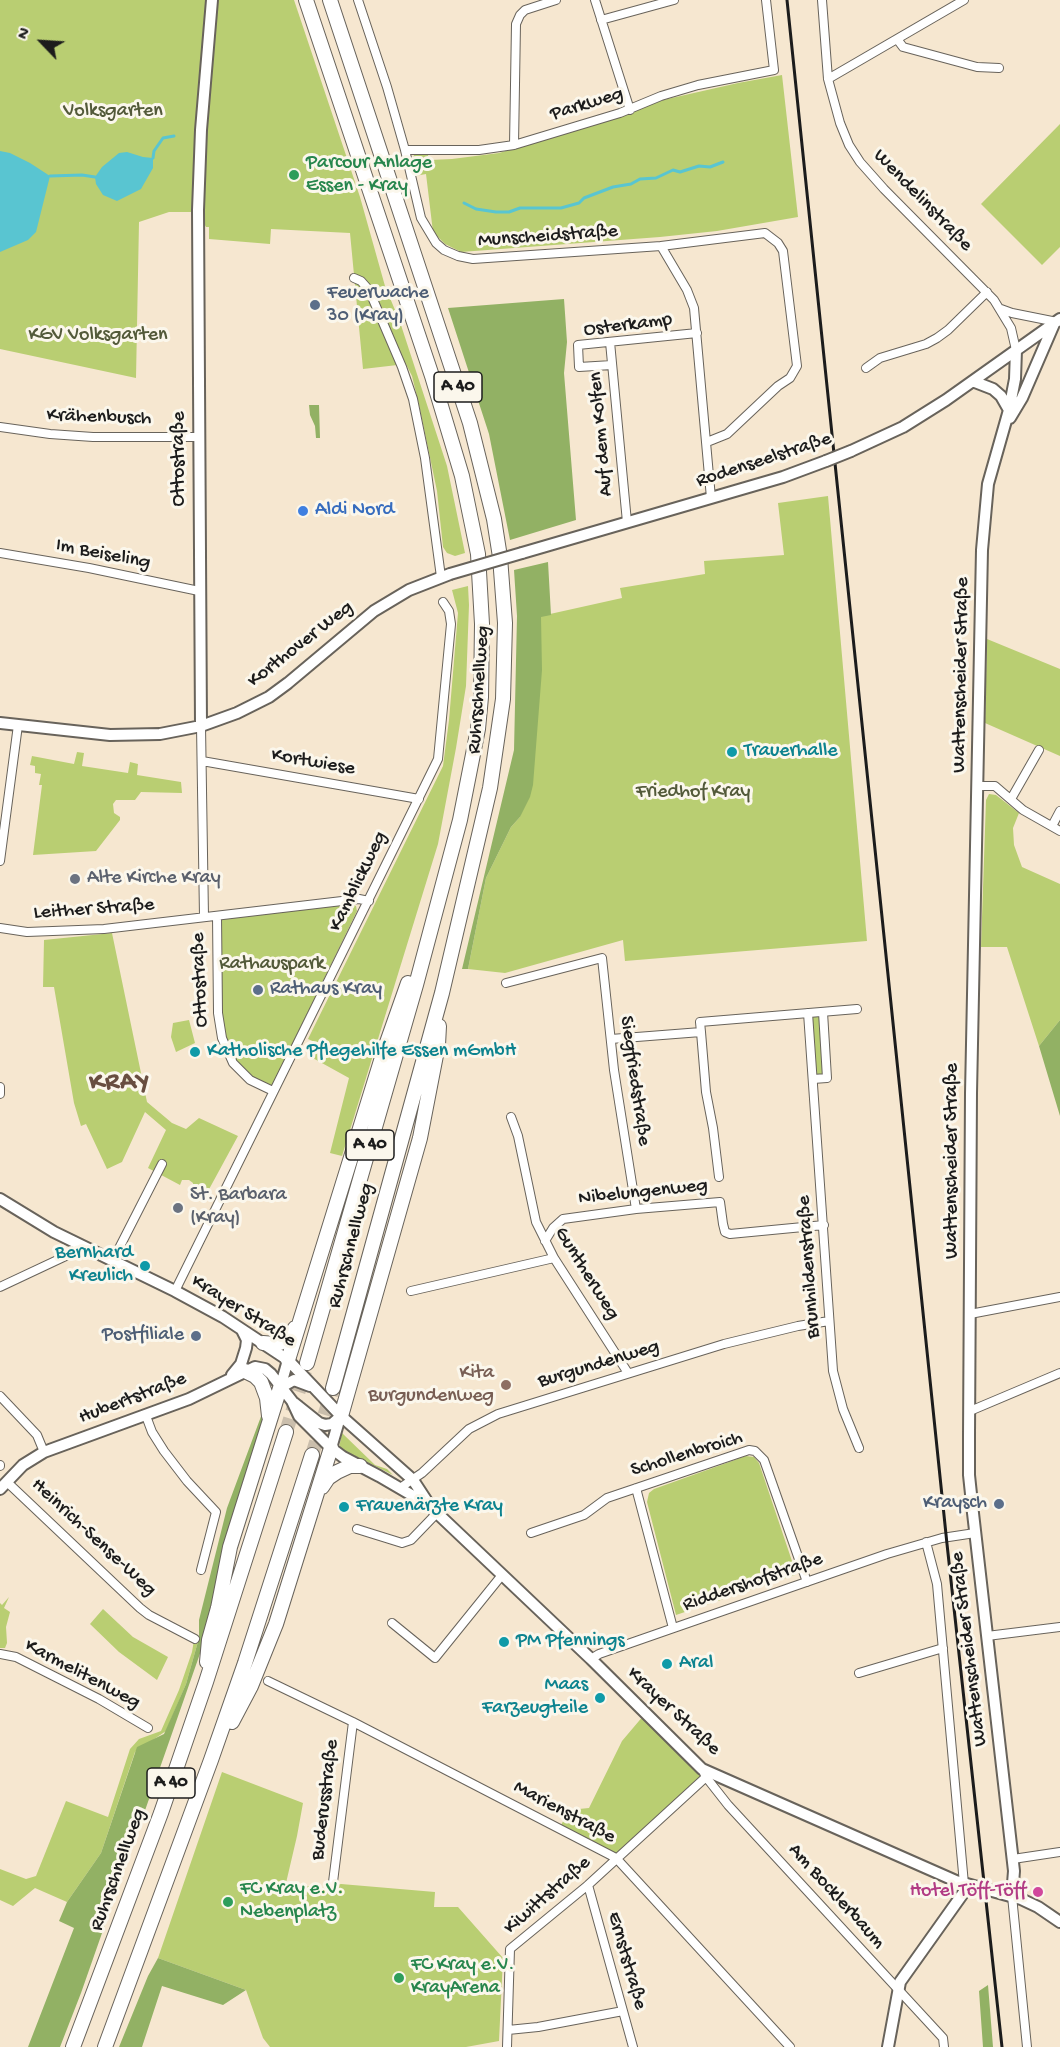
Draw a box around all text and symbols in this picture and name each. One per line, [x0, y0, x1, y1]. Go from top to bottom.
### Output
north arrow [12, 12, 72, 72]
text: N [14, 25, 36, 43]
street label: Parkweg [547, 83, 627, 127]
park label: Volksgarten [63, 100, 163, 124]
street label: Wendelinstraße [867, 145, 977, 257]
place label: Parcour Anlage Essen - Kray [306, 152, 432, 199]
marker: Parcour Anlage Essen - Kray [287, 168, 301, 182]
street label: Munscheidstraße [477, 220, 619, 254]
place label: Feuerwache 30 (Kray) [327, 282, 429, 329]
marker: Feuerwache 30 (Kray) [308, 298, 322, 312]
street label: Osterkamp [582, 309, 674, 343]
park label: KGV Volksgarten [28, 324, 168, 348]
street label: Auf dem Kolfen [585, 371, 619, 497]
road number: A 40 [434, 372, 482, 402]
street label: Krähenbusch [46, 404, 152, 432]
street label: Ottostraße [168, 412, 192, 506]
street label: Rodenseelstraße [693, 428, 835, 494]
place label: Aldi Nord [315, 499, 394, 523]
marker: Aldi Nord [296, 504, 310, 518]
street label: Im Beiseling [54, 534, 152, 576]
street label: Wattenscheider Straße [948, 577, 976, 773]
street label: Korthover Weg [243, 596, 359, 694]
street label: Ruhrschnellweg [464, 625, 496, 755]
place label: Trauerhalle [744, 740, 838, 764]
street label: Kortwiese [269, 744, 357, 782]
marker: Trauerhalle [725, 745, 739, 759]
park label: Friedhof Kray [636, 781, 750, 805]
street label: Kamblickweg [324, 828, 394, 936]
place label: Alte Kirche Kray [87, 867, 220, 891]
marker: Alte Kirche Kray [68, 872, 82, 886]
street label: Leither Straße [33, 894, 155, 926]
street label: Ottostraße [187, 932, 215, 1028]
park label: Rathauspark [219, 953, 325, 977]
place label: Rathaus Kray [270, 978, 382, 1002]
marker: Rathaus Kray [251, 983, 265, 997]
street label: Siegfriedstraße [613, 1014, 655, 1148]
place label: Katholische Pflegehilfe Essen mGmbH [207, 1040, 516, 1064]
marker: Katholische Pflegehilfe Essen mGmbH [188, 1045, 202, 1059]
street label: Wattenscheider Straße [941, 1063, 965, 1259]
district label: KRAY [89, 1068, 151, 1100]
road number: A 40 [346, 1130, 394, 1160]
street label: Nibelungenweg [577, 1174, 709, 1212]
street label: Ruhrschnellweg [324, 1181, 380, 1311]
place label: St. Barbara (Kray) [190, 1184, 287, 1231]
street label: Brunhildenstraße [793, 1195, 827, 1339]
marker: St. Barbara (Kray) [171, 1201, 185, 1215]
street label: Guntherweg [548, 1223, 624, 1325]
place label: Bernhard Kreulich [55, 1242, 133, 1289]
marker: Bernhard Kreulich [138, 1259, 152, 1273]
street label: Krayer Straße [186, 1270, 300, 1354]
place label: Postfiliale [102, 1324, 184, 1348]
marker: Postfiliale [189, 1329, 203, 1343]
street label: Burgundenweg [535, 1335, 663, 1395]
place label: Kita Burgundenweg [368, 1362, 494, 1409]
street label: Hubertstraße [76, 1368, 190, 1430]
marker: Kita Burgundenweg [499, 1378, 513, 1392]
street label: Schollenbroich [628, 1427, 746, 1483]
street label: Heinrich-Sense-Weg [25, 1474, 161, 1602]
place label: Kraysch [923, 1492, 987, 1516]
place label: Frauenärzte Kray [356, 1495, 503, 1519]
marker: Kraysch [992, 1497, 1006, 1511]
marker: Frauenärzte Kray [337, 1500, 351, 1514]
street label: Riddershofstraße [680, 1548, 826, 1618]
street label: Wattenscheider Straße [946, 1550, 994, 1748]
place label: PM Pfennings [516, 1630, 625, 1654]
street label: Karmelitenweg [20, 1634, 144, 1716]
marker: PM Pfennings [497, 1635, 511, 1649]
place label: Aral [679, 1652, 713, 1676]
marker: Aral [660, 1657, 674, 1671]
street label: Krayer Straße [621, 1663, 725, 1761]
place label: Maas Farzeugteile [482, 1674, 588, 1721]
marker: Maas Farzeugteile [593, 1691, 607, 1705]
street label: Buderusstraße [307, 1738, 345, 1862]
road number: A 40 [147, 1768, 195, 1798]
street label: Marienstraße [509, 1776, 619, 1850]
street label: Ruhrschnellweg [86, 1806, 152, 1934]
street label: Am Bocklerbaum [782, 1839, 890, 1955]
street label: Kiwittstraße [499, 1852, 597, 1940]
place label: FC Kray e.V. Nebenplatz [240, 1878, 344, 1925]
place label: Hotel Töff-Töff [910, 1880, 1026, 1904]
marker: Hotel Töff-Töff [1031, 1885, 1045, 1899]
marker: FC Kray e.V. Nebenplatz [221, 1895, 235, 1909]
street label: Ernststraße [601, 1909, 651, 2013]
place label: FC Kray e.V. KrayArena [411, 1954, 515, 2001]
marker: FC Kray e.V. KrayArena [392, 1971, 406, 1985]

